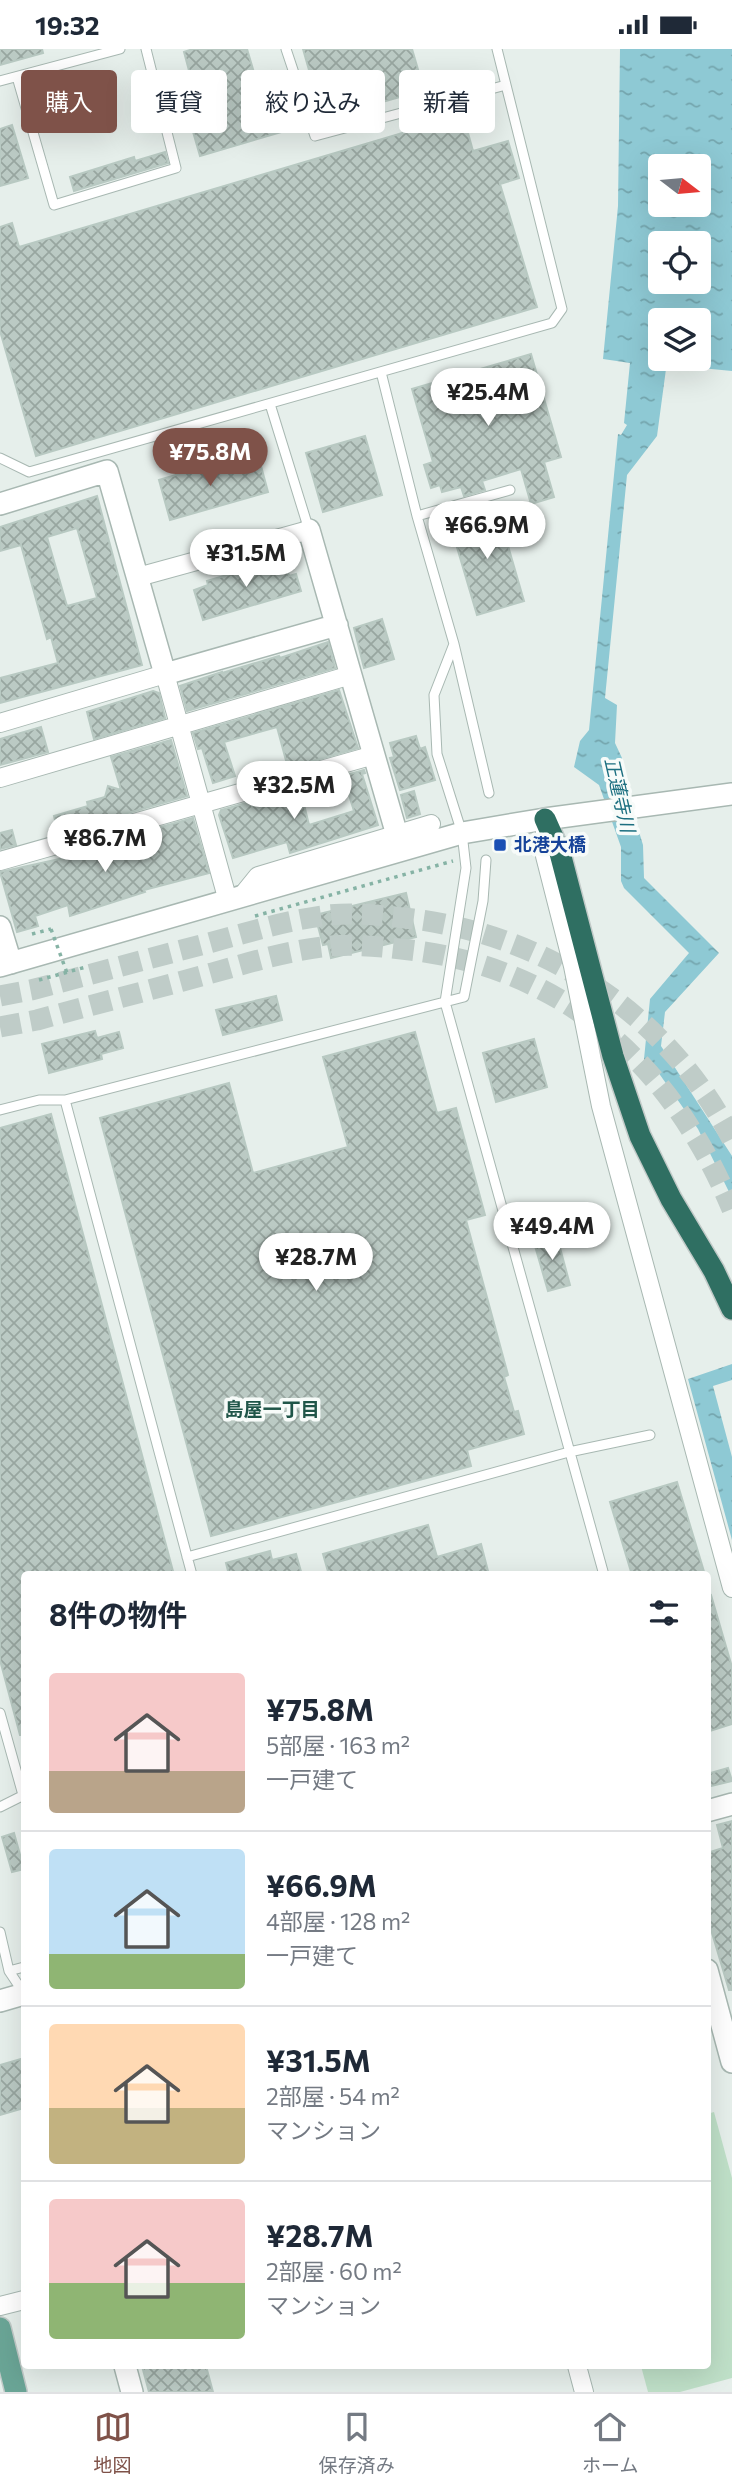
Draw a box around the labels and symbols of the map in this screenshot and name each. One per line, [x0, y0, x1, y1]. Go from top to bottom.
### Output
north arrow [648, 154, 710, 217]
pin: ¥25.4M [431, 369, 545, 428]
pin: ¥75.8M [153, 429, 267, 488]
pin: ¥66.9M [430, 501, 544, 561]
pin: ¥31.5M [189, 529, 303, 589]
water label: 正蓮寺川 [601, 755, 641, 836]
pin: ¥32.5M [237, 761, 351, 821]
pin: ¥86.7M [48, 815, 162, 874]
place label: 北港大橋 [514, 833, 586, 855]
marker: 北港大橋 [492, 837, 508, 853]
pin: ¥49.4M [495, 1203, 609, 1262]
pin: ¥28.7M [259, 1233, 373, 1293]
district label: 島屋一丁目 [224, 1397, 320, 1420]

